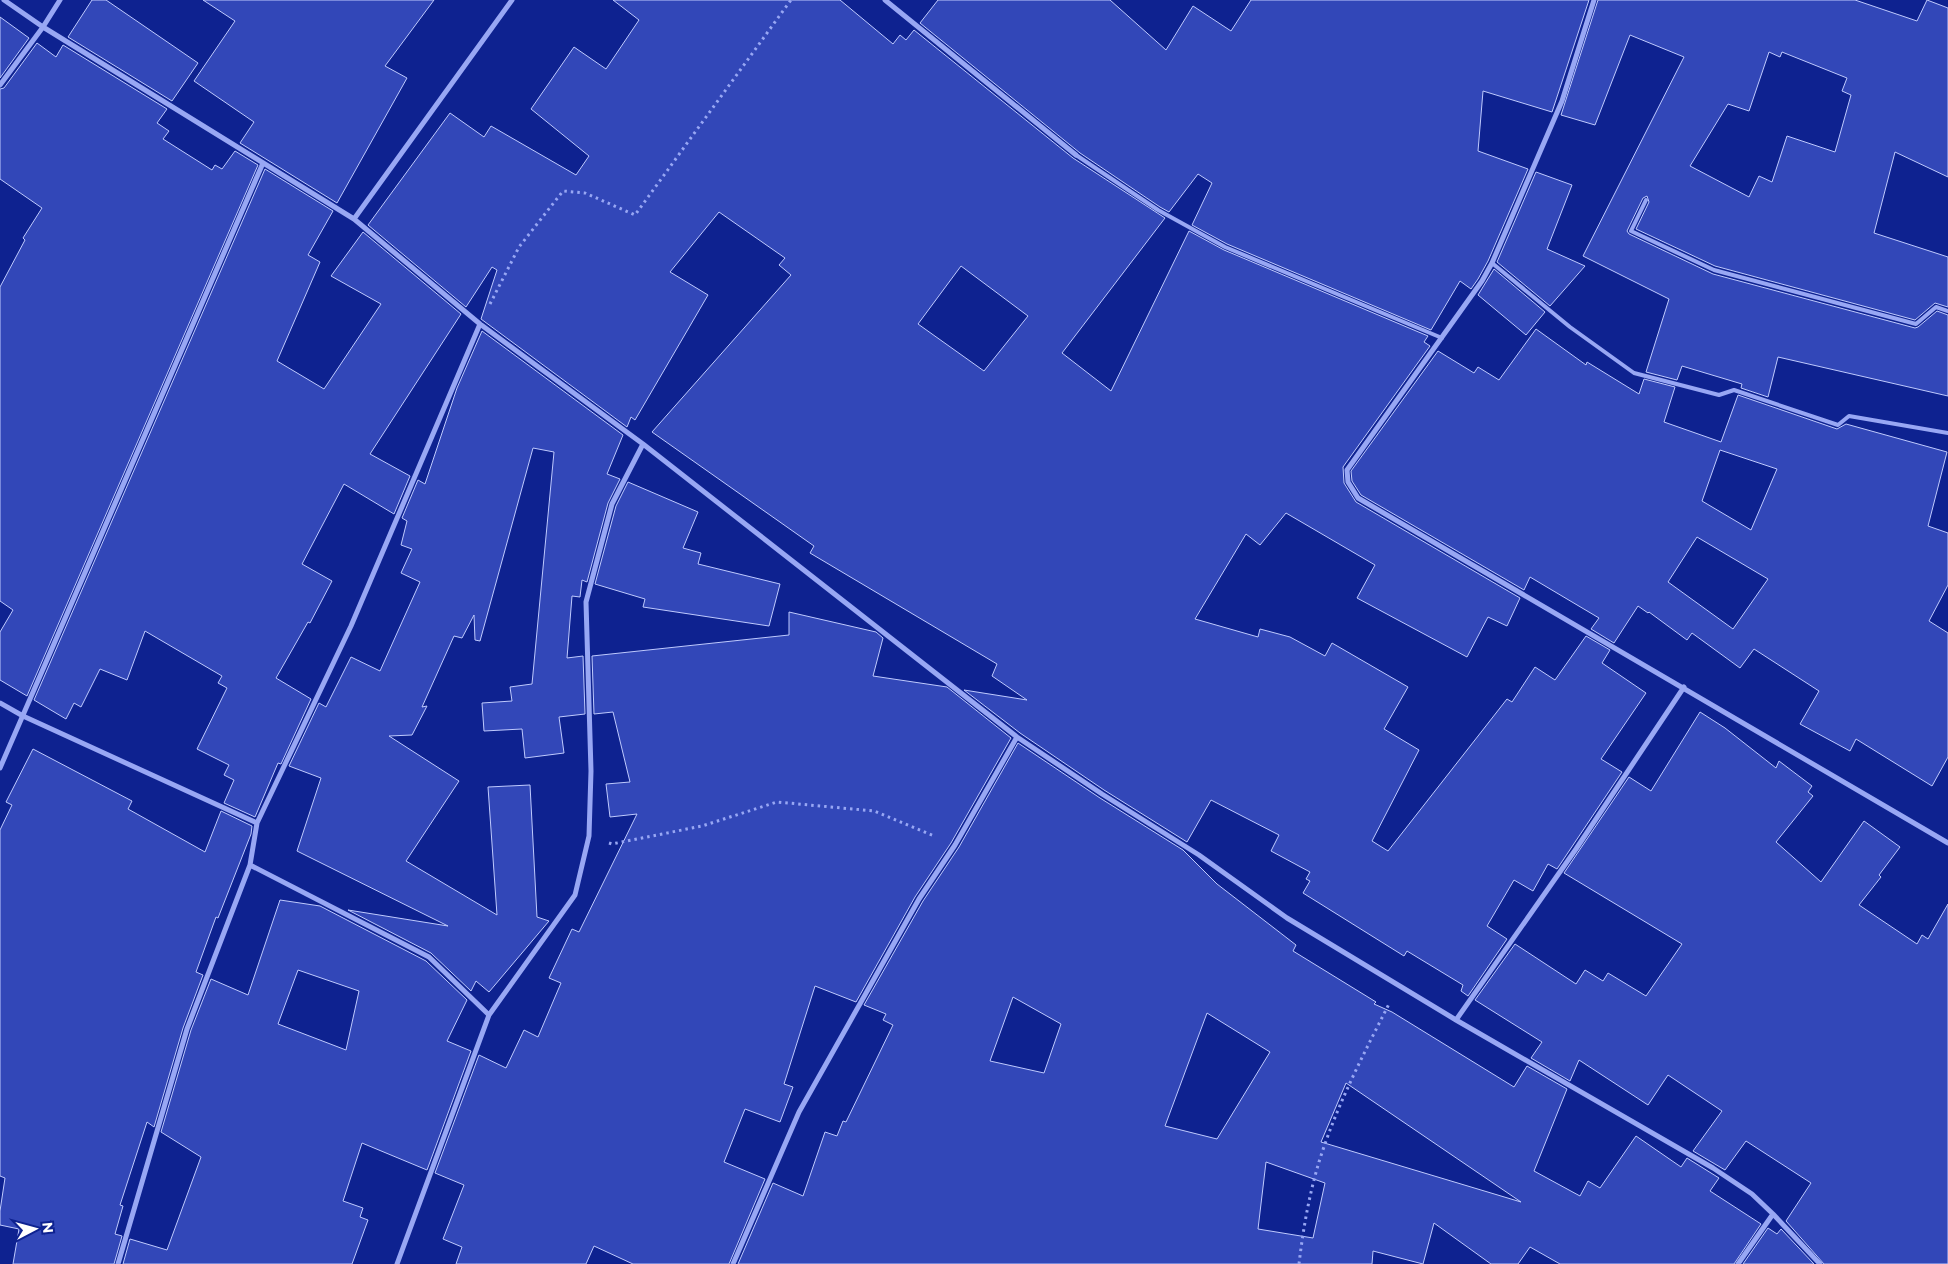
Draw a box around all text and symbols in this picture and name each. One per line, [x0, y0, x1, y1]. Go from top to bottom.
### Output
north arrow [10, 1204, 60, 1254]
text: N [38, 1221, 57, 1234]

